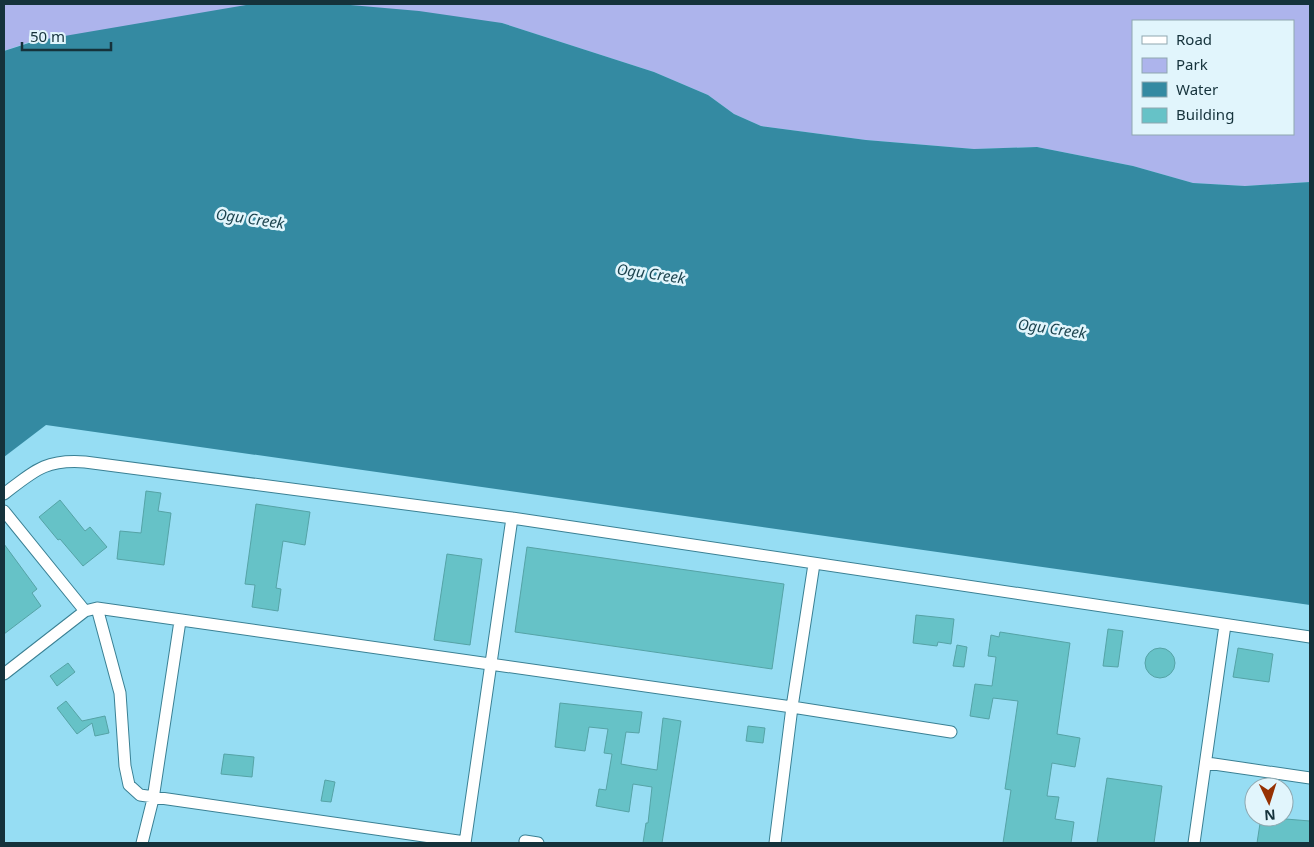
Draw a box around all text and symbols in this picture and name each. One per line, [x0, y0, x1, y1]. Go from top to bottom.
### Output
scale bar [22, 20, 111, 52]
legend [1132, 20, 1294, 135]
text: 50 m [30, 26, 65, 46]
text: Road [1176, 29, 1212, 49]
text: Park [1176, 54, 1208, 74]
text: Water [1176, 79, 1218, 99]
text: Building [1176, 104, 1234, 124]
water label: Ogu Creek [215, 203, 286, 233]
water label: Ogu Creek [616, 258, 687, 288]
water label: Ogu Creek [1017, 313, 1088, 343]
north arrow [1244, 777, 1294, 827]
text: N [1264, 806, 1276, 825]

